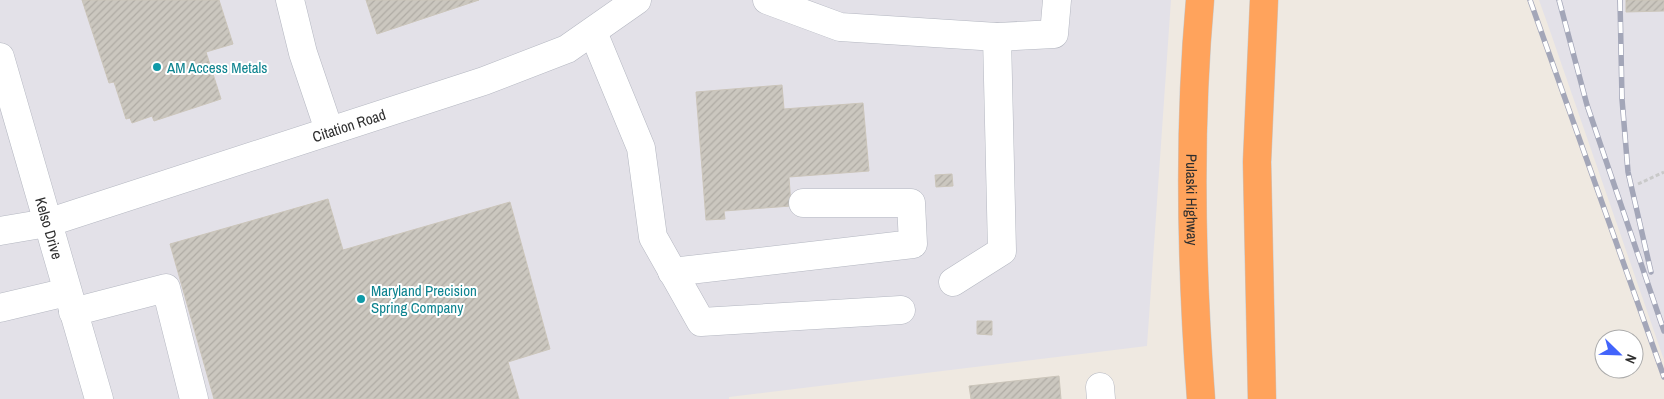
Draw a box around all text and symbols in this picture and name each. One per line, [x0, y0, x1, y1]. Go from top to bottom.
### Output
place label: AM Access Metals [166, 57, 268, 78]
marker: AM Access Metals [151, 61, 163, 73]
street label: Citation Road [309, 103, 388, 147]
street label: Pulaski Highway [1182, 154, 1204, 247]
street label: Kelso Drive [31, 194, 68, 262]
place label: Maryland Precision Spring Company [371, 280, 477, 318]
marker: Maryland Precision Spring Company [355, 293, 367, 305]
north arrow [1594, 329, 1644, 379]
text: N [1621, 352, 1641, 366]

